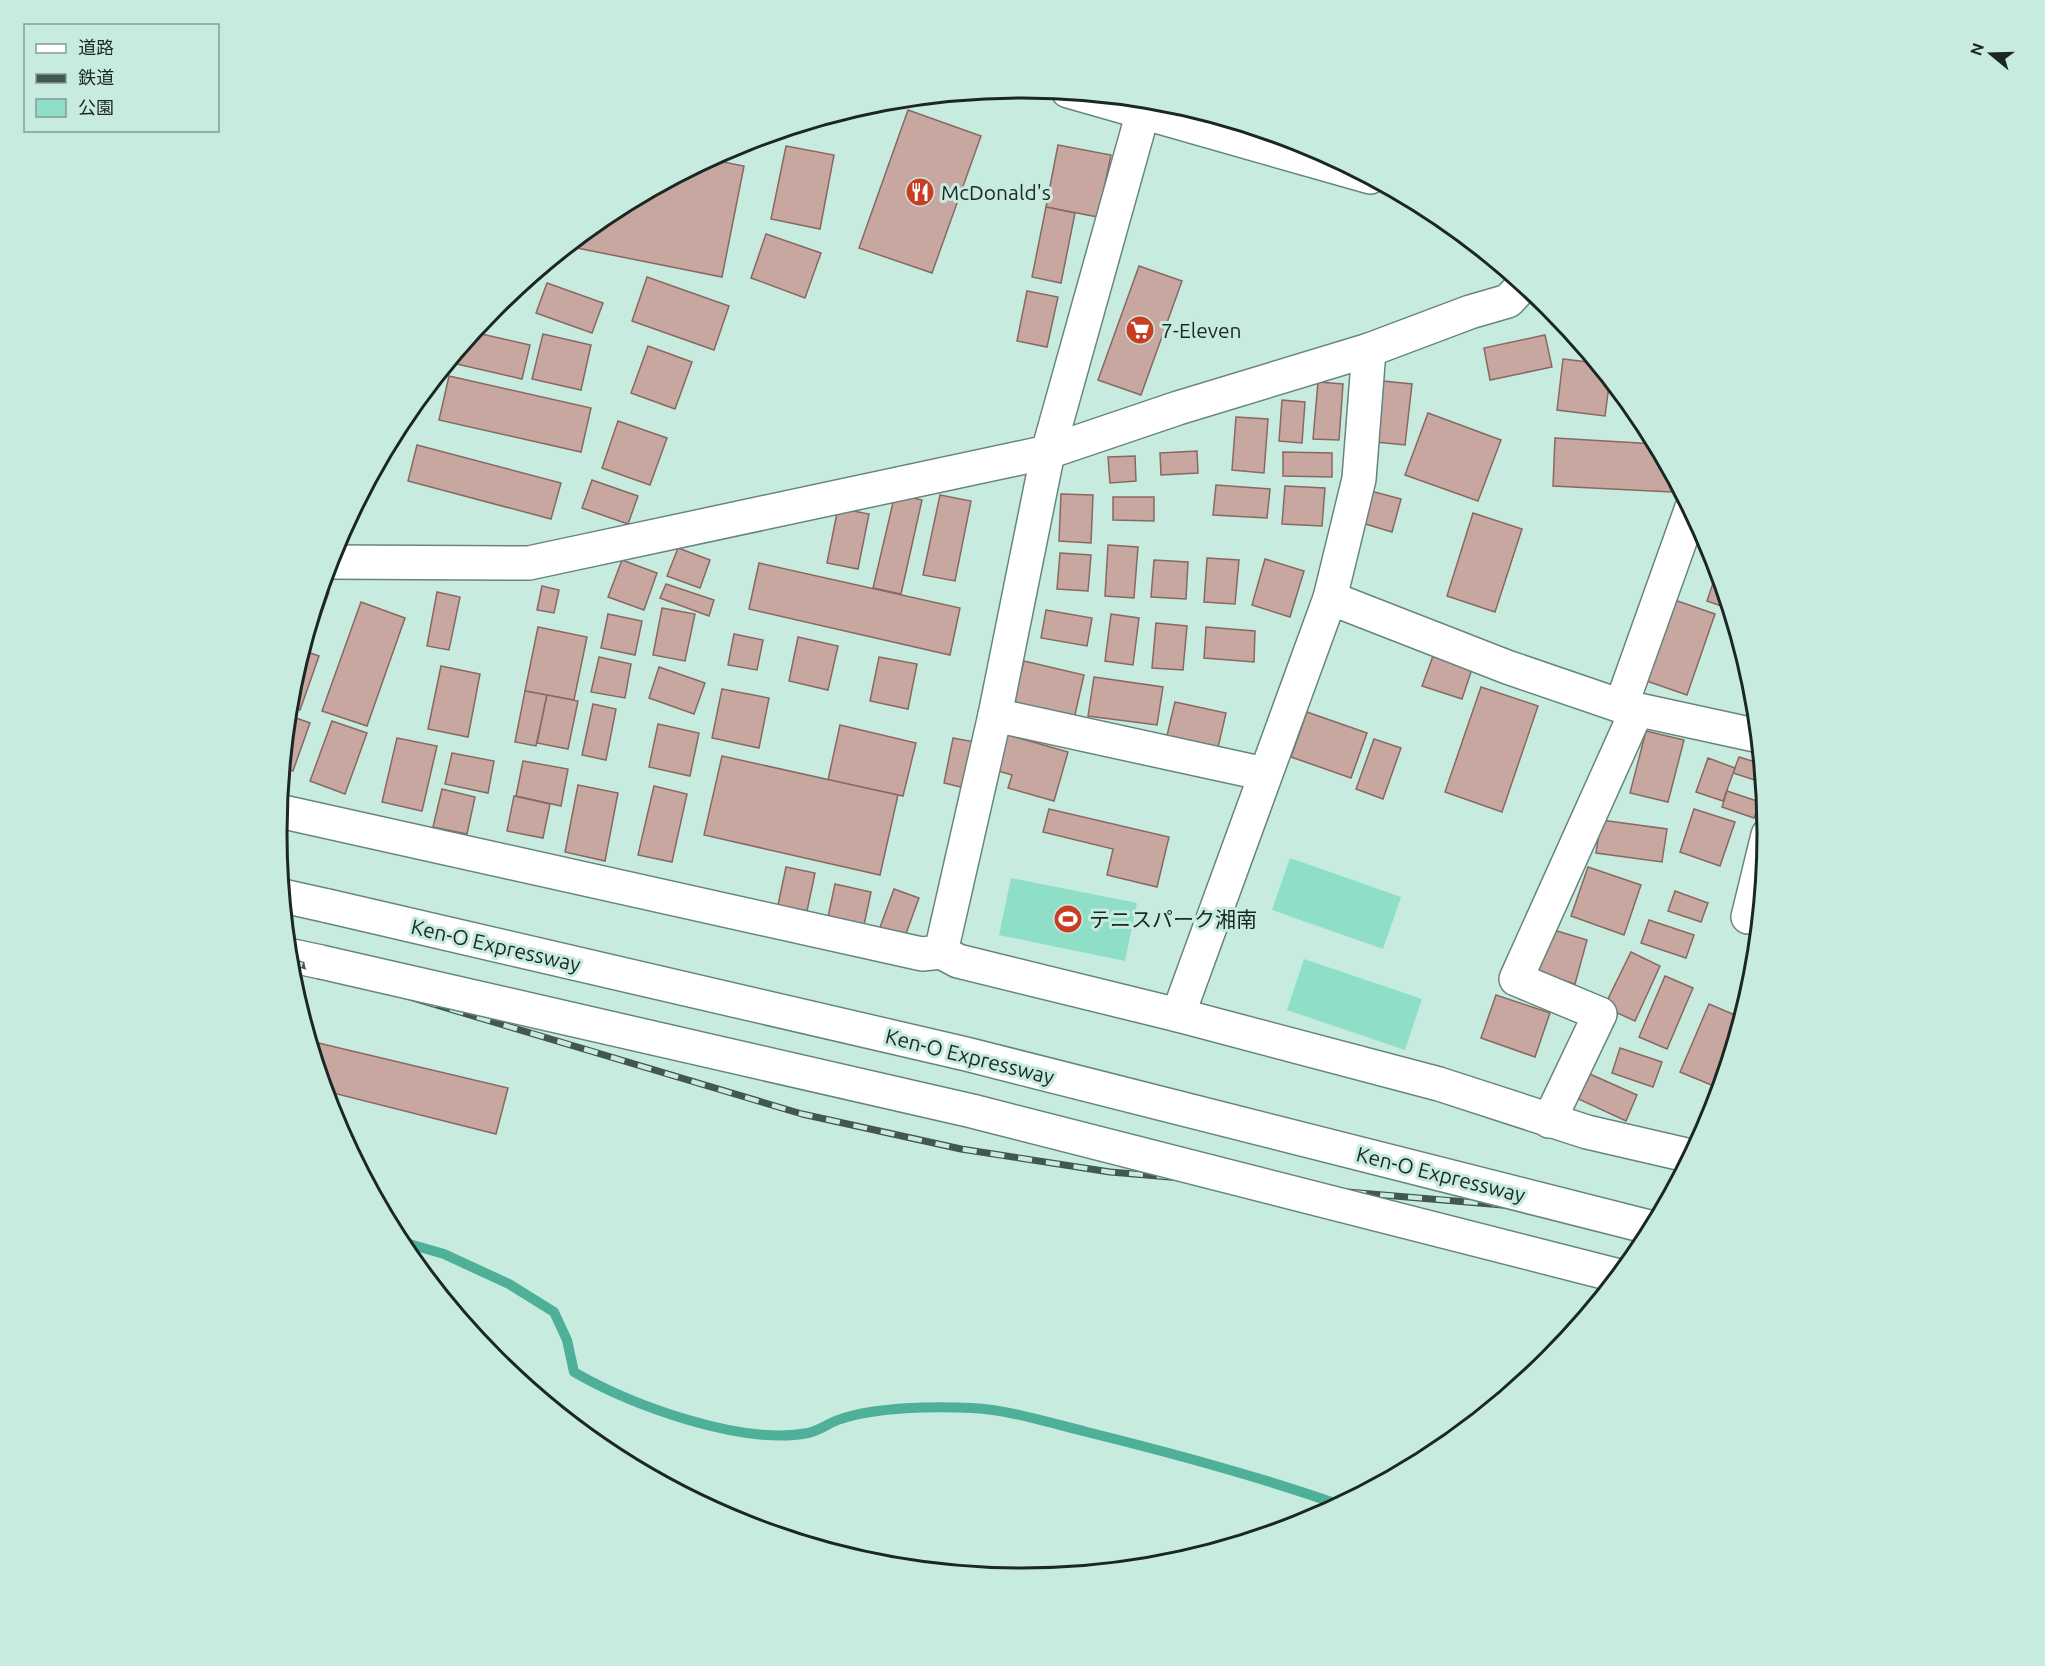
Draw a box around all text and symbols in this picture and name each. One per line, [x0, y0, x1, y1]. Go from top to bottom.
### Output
legend [24, 24, 219, 132]
north arrow [1961, 24, 2021, 84]
text: 道路 [78, 37, 114, 57]
text: N [1966, 41, 1987, 58]
text: 鉄道 [78, 67, 114, 87]
text: 公園 [78, 97, 114, 117]
restaurant icon: McDonald's [904, 176, 936, 208]
place label: McDonald's [941, 180, 1051, 204]
supermarket icon: 7-Eleven [1124, 314, 1156, 346]
place label: 7-Eleven [1161, 318, 1242, 342]
sports icon: テニスパーク湘南 [1052, 903, 1084, 935]
place label: テニスパーク湘南 [1089, 907, 1257, 931]
street label: Ken-O Expressway [409, 914, 583, 976]
street label: Ken-O Expressway [883, 1023, 1057, 1089]
street label: Ken-O Expressway [1354, 1141, 1528, 1207]

